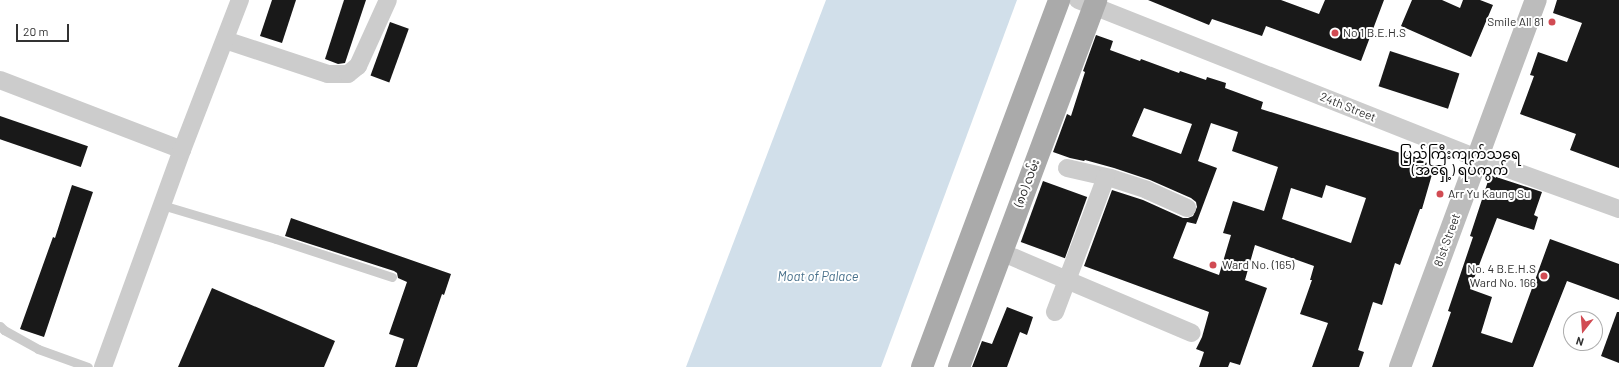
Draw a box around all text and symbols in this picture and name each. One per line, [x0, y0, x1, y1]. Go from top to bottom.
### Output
place label: Smile All 81 [1487, 15, 1544, 29]
scale bar [18, 16, 71, 42]
marker: Smile All 81 [1547, 17, 1557, 27]
text: 20 m [23, 24, 49, 38]
place label: No 1 B.E.H.S [1343, 26, 1406, 40]
marker: No 1 B.E.H.S [1330, 28, 1340, 38]
street label: 24th Street [1318, 89, 1378, 125]
district label: ပြည်ကြီးကျက်သရေ (အရှေ့) ရပ်ကွက် [1399, 146, 1521, 178]
street label: (၈၀) လမ်း [1011, 157, 1043, 209]
place label: Arr Yu Kaung Su [1448, 187, 1530, 201]
marker: Arr Yu Kaung Su [1435, 189, 1445, 199]
street label: 81st Street [1431, 212, 1463, 268]
place label: Ward No. (165) [1222, 258, 1294, 272]
marker: Ward No. (165) [1207, 259, 1219, 271]
place label: No. 4 B.E.H.S Ward No. 166 [1467, 262, 1536, 290]
water label: Moat of Palace [778, 268, 858, 284]
marker: No. 4 B.E.H.S Ward No. 166 [1539, 271, 1549, 281]
north arrow [1563, 311, 1603, 351]
text: N [1574, 335, 1585, 349]

